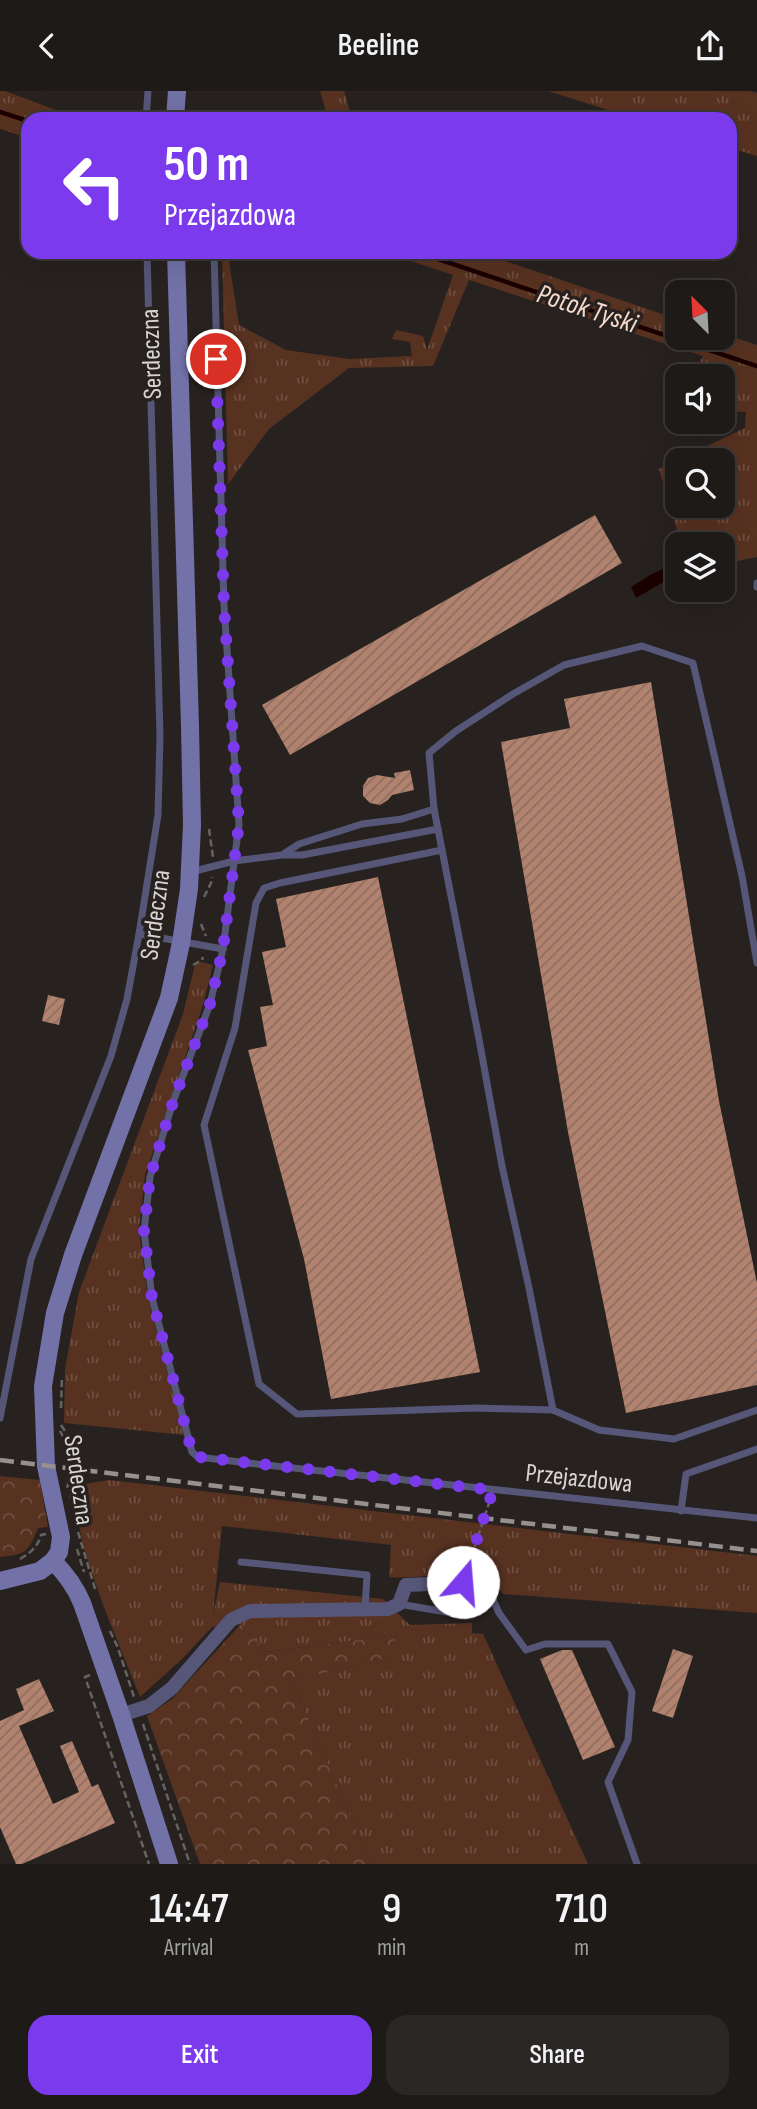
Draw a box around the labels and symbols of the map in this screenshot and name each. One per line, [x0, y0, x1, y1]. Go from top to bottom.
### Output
water label: Potok Tyski [533, 277, 642, 341]
north arrow [665, 280, 735, 350]
street label: Serdeczna [135, 308, 169, 400]
pin [186, 329, 246, 389]
street label: Serdeczna [134, 868, 178, 962]
street label: Serdeczna [56, 1433, 100, 1527]
street label: Przejazdowa [524, 1458, 634, 1500]
position arrow [426, 1545, 500, 1619]

